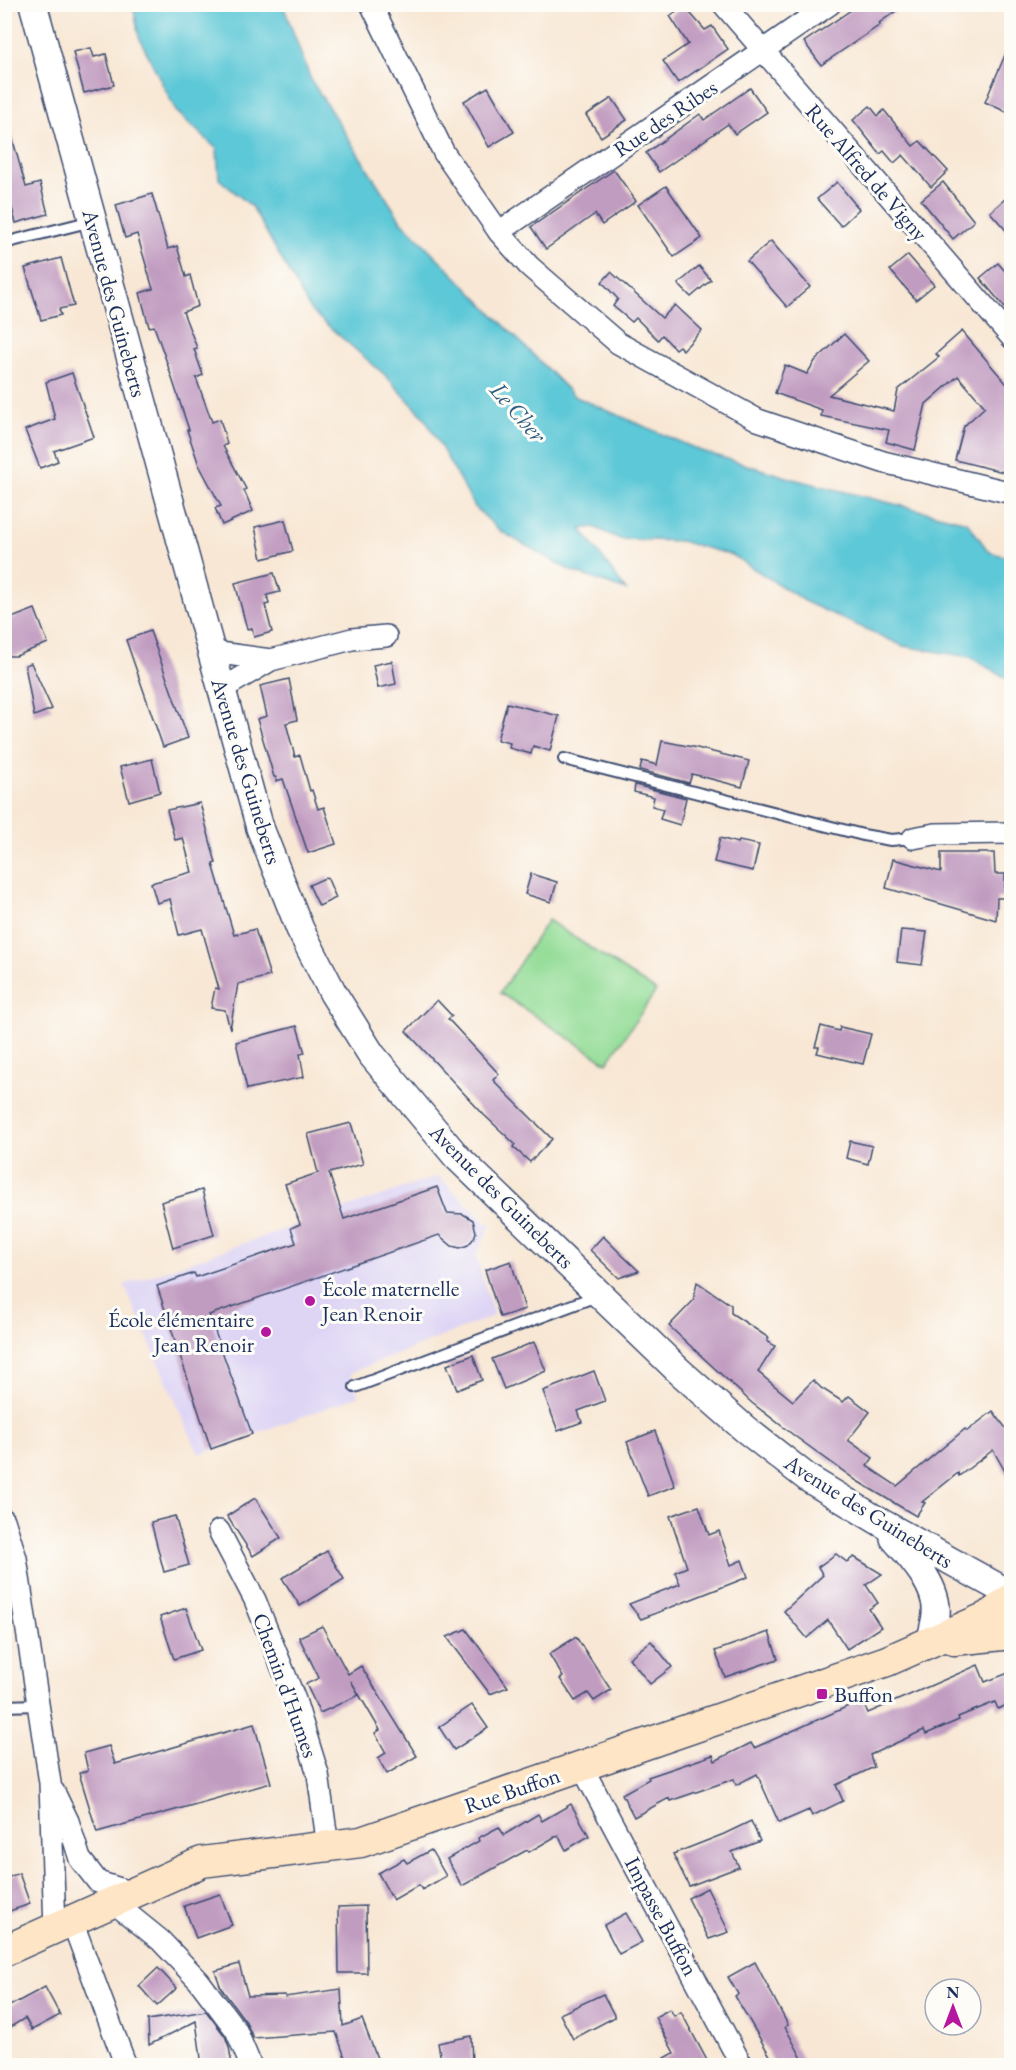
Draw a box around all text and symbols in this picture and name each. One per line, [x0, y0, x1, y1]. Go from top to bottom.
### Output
street label: Rue des Ribes [608, 73, 723, 164]
street label: Rue Alfred de Vigny [799, 98, 934, 247]
street label: Avenue des Guineberts [75, 205, 154, 400]
water label: Le Cher [483, 374, 555, 450]
street label: Avenue des Guineberts [204, 674, 289, 868]
street label: Avenue des Guineberts [422, 1117, 580, 1275]
place label: École maternelle Jean Renoir [320, 1274, 460, 1328]
marker: École maternelle Jean Renoir [303, 1294, 317, 1308]
place label: École élémentaire Jean Renoir [108, 1305, 255, 1359]
marker: École élémentaire Jean Renoir [259, 1325, 273, 1339]
street label: Avenue des Guineberts [778, 1447, 958, 1575]
street label: Chemin d'Humes [246, 1609, 325, 1761]
place label: Buffon [834, 1680, 893, 1709]
marker: Buffon [815, 1687, 829, 1701]
street label: Rue Buffon [460, 1760, 564, 1820]
street label: Impasse Buffon [618, 1852, 705, 1981]
north arrow [923, 1977, 983, 2037]
text: N [947, 1982, 960, 2003]

